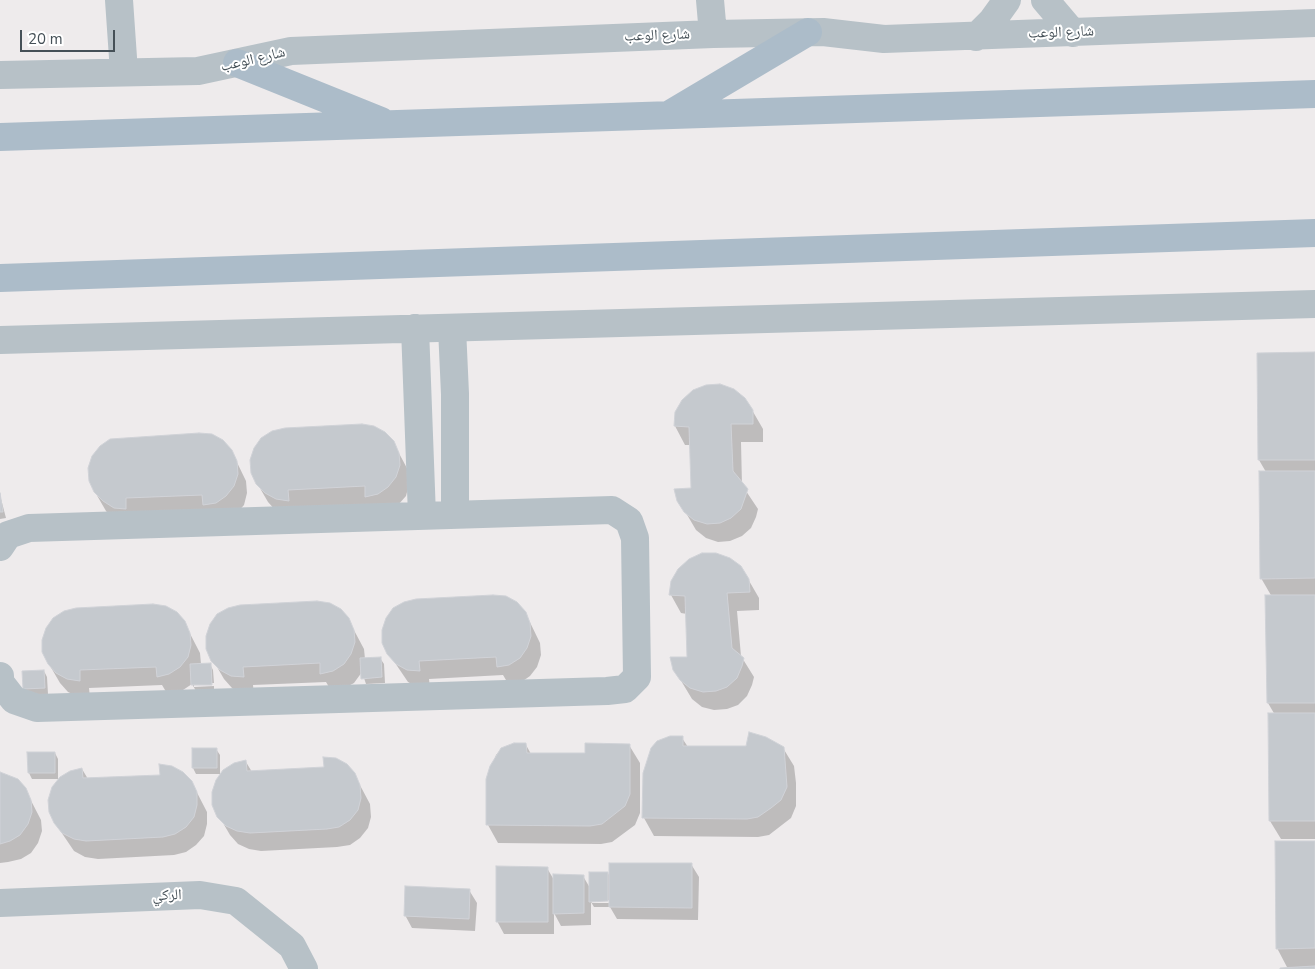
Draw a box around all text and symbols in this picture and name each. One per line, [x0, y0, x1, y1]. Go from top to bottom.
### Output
scale bar [22, 20, 118, 52]
street label: شارع الوعب [1028, 23, 1094, 43]
street label: شارع الوعب [624, 26, 690, 46]
text: 20 m [28, 29, 63, 49]
street label: شارع الوعب [219, 44, 287, 76]
street label: الركي [152, 886, 182, 906]

